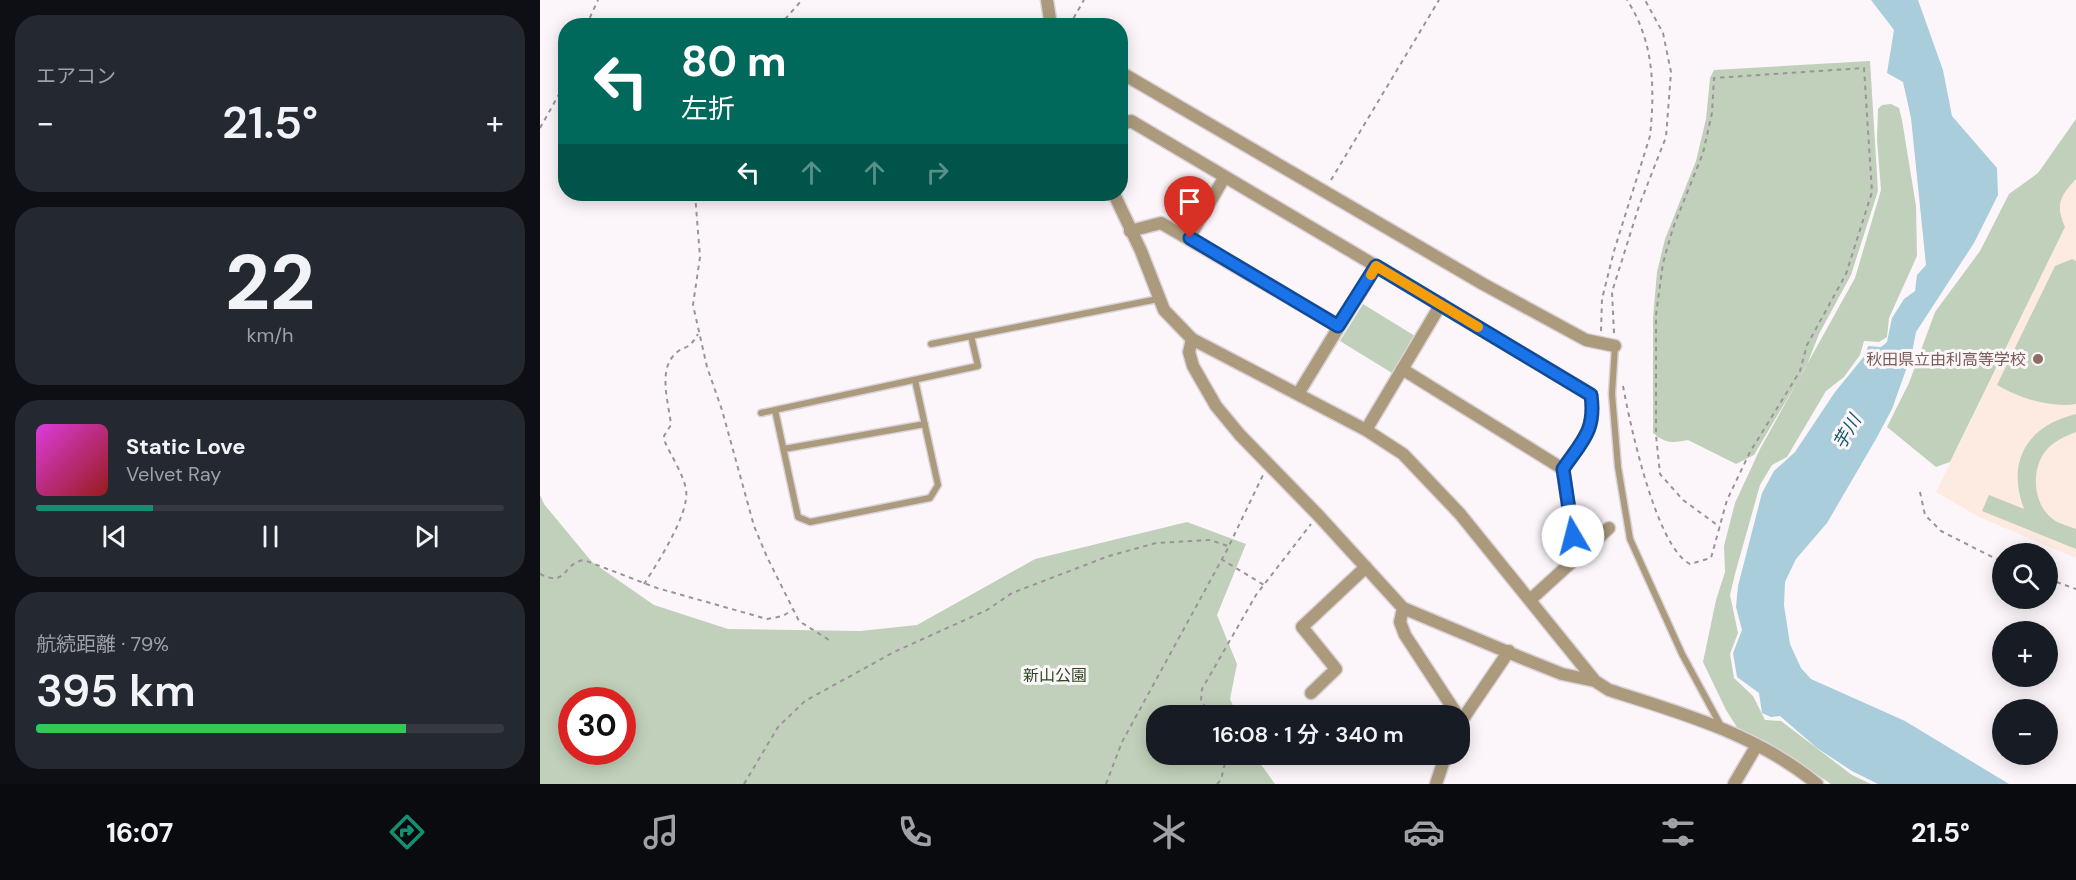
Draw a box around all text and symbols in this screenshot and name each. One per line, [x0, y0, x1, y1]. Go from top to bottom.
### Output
text: 80 m [681, 34, 787, 89]
icon: left [582, 42, 660, 120]
text: エアコン [36, 63, 116, 89]
text: 左折 [681, 91, 735, 126]
text: 21.5° [222, 93, 318, 152]
text: − [36, 101, 54, 144]
text: + [486, 101, 504, 144]
icon: left [732, 156, 765, 189]
icon: ahead [795, 156, 828, 189]
icon: ahead [858, 156, 891, 189]
icon: right [921, 156, 954, 189]
pin [1164, 176, 1215, 238]
icon: arrive [1173, 185, 1206, 218]
text: 22 [225, 232, 315, 333]
text: km/h [246, 322, 294, 348]
place label: 秋田県立由利高等学校 [1866, 349, 2026, 370]
marker: 秋田県立由利高等学校 [2031, 352, 2045, 366]
water label: 芋川 [1828, 409, 1867, 454]
text: Static Love [126, 432, 246, 461]
text: Velvet Ray [126, 461, 221, 487]
position arrow [1541, 504, 1605, 568]
icon: previous [98, 520, 131, 553]
icon: pause [254, 520, 287, 553]
icon: next [410, 520, 443, 553]
map controls [1992, 543, 2058, 765]
button: search [1992, 543, 2058, 609]
button: + [1992, 621, 2058, 687]
text: 航続距離 · 79% [36, 631, 169, 657]
text: 395 km [36, 661, 196, 720]
park label: 新山公園 [1023, 665, 1087, 686]
speed limit sign: 30 [558, 687, 636, 765]
button: − [1992, 699, 2058, 765]
text: 16:08 · 1 分 · 340 m [1212, 720, 1404, 749]
icon: directions [386, 811, 428, 853]
icon: music [640, 811, 682, 853]
icon: phone [894, 811, 936, 853]
icon: climate [1148, 811, 1190, 853]
icon: car [1403, 811, 1445, 853]
icon: filters [1657, 811, 1699, 853]
text: 16:07 [106, 815, 173, 850]
text: 21.5° [1911, 815, 1970, 850]

